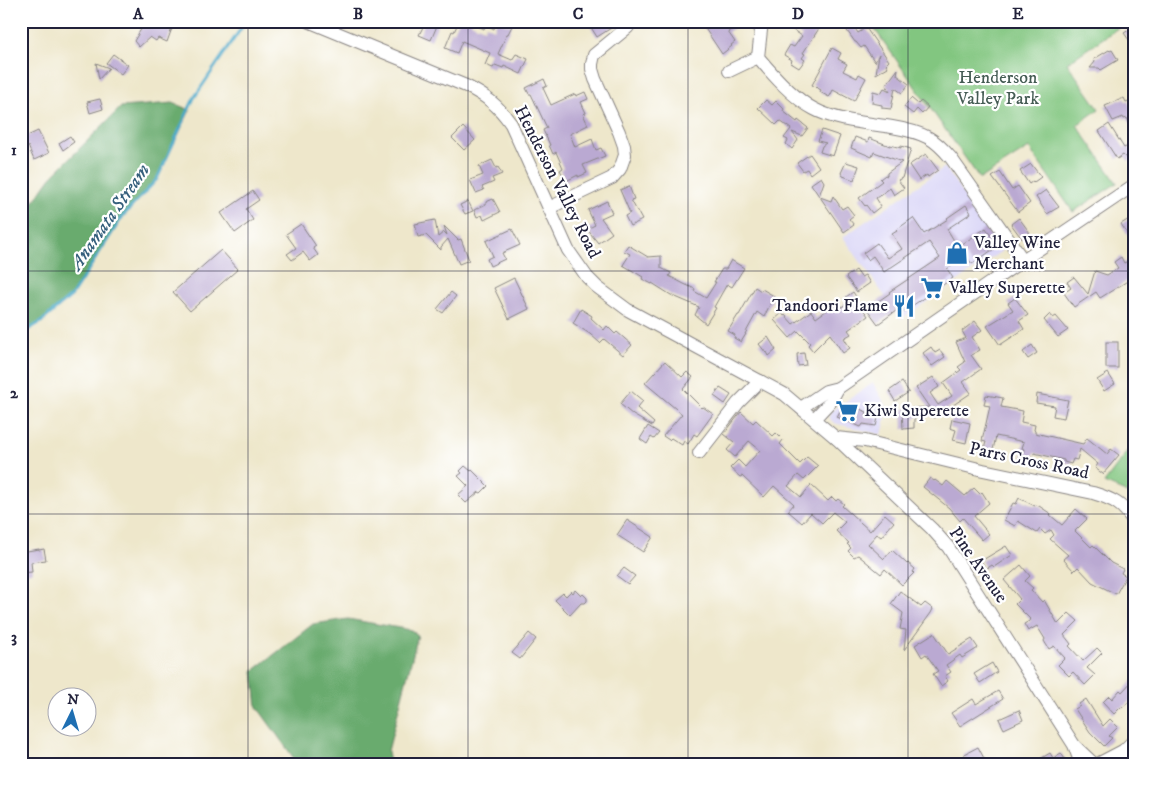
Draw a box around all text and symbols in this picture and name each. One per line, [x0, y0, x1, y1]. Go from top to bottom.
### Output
text: A [132, 4, 144, 24]
text: B [353, 4, 363, 24]
text: C [573, 4, 583, 24]
text: D [792, 4, 804, 24]
text: E [1012, 4, 1024, 24]
park label: Henderson Valley Park [956, 67, 1039, 110]
street label: Henderson Valley Road [509, 102, 605, 262]
text: 1 [11, 140, 17, 160]
water label: Anamata Stream [64, 159, 155, 276]
place label: Valley Wine Merchant [973, 232, 1060, 275]
shop icon: Valley Wine Merchant [944, 240, 970, 266]
supermarket icon: Valley Superette [919, 275, 945, 301]
place label: Valley Superette [948, 277, 1065, 299]
restaurant icon: Tandoori Flame [891, 293, 917, 319]
place label: Tandoori Flame [772, 295, 888, 317]
text: 2 [10, 383, 19, 403]
supermarket icon: Kiwi Superette [834, 398, 860, 424]
place label: Kiwi Superette [864, 400, 969, 422]
street label: Parrs Cross Road [967, 438, 1091, 484]
street label: Pine Avenue [944, 523, 1012, 607]
text: 3 [11, 627, 17, 647]
north arrow [48, 688, 98, 738]
text: N [67, 691, 80, 710]

